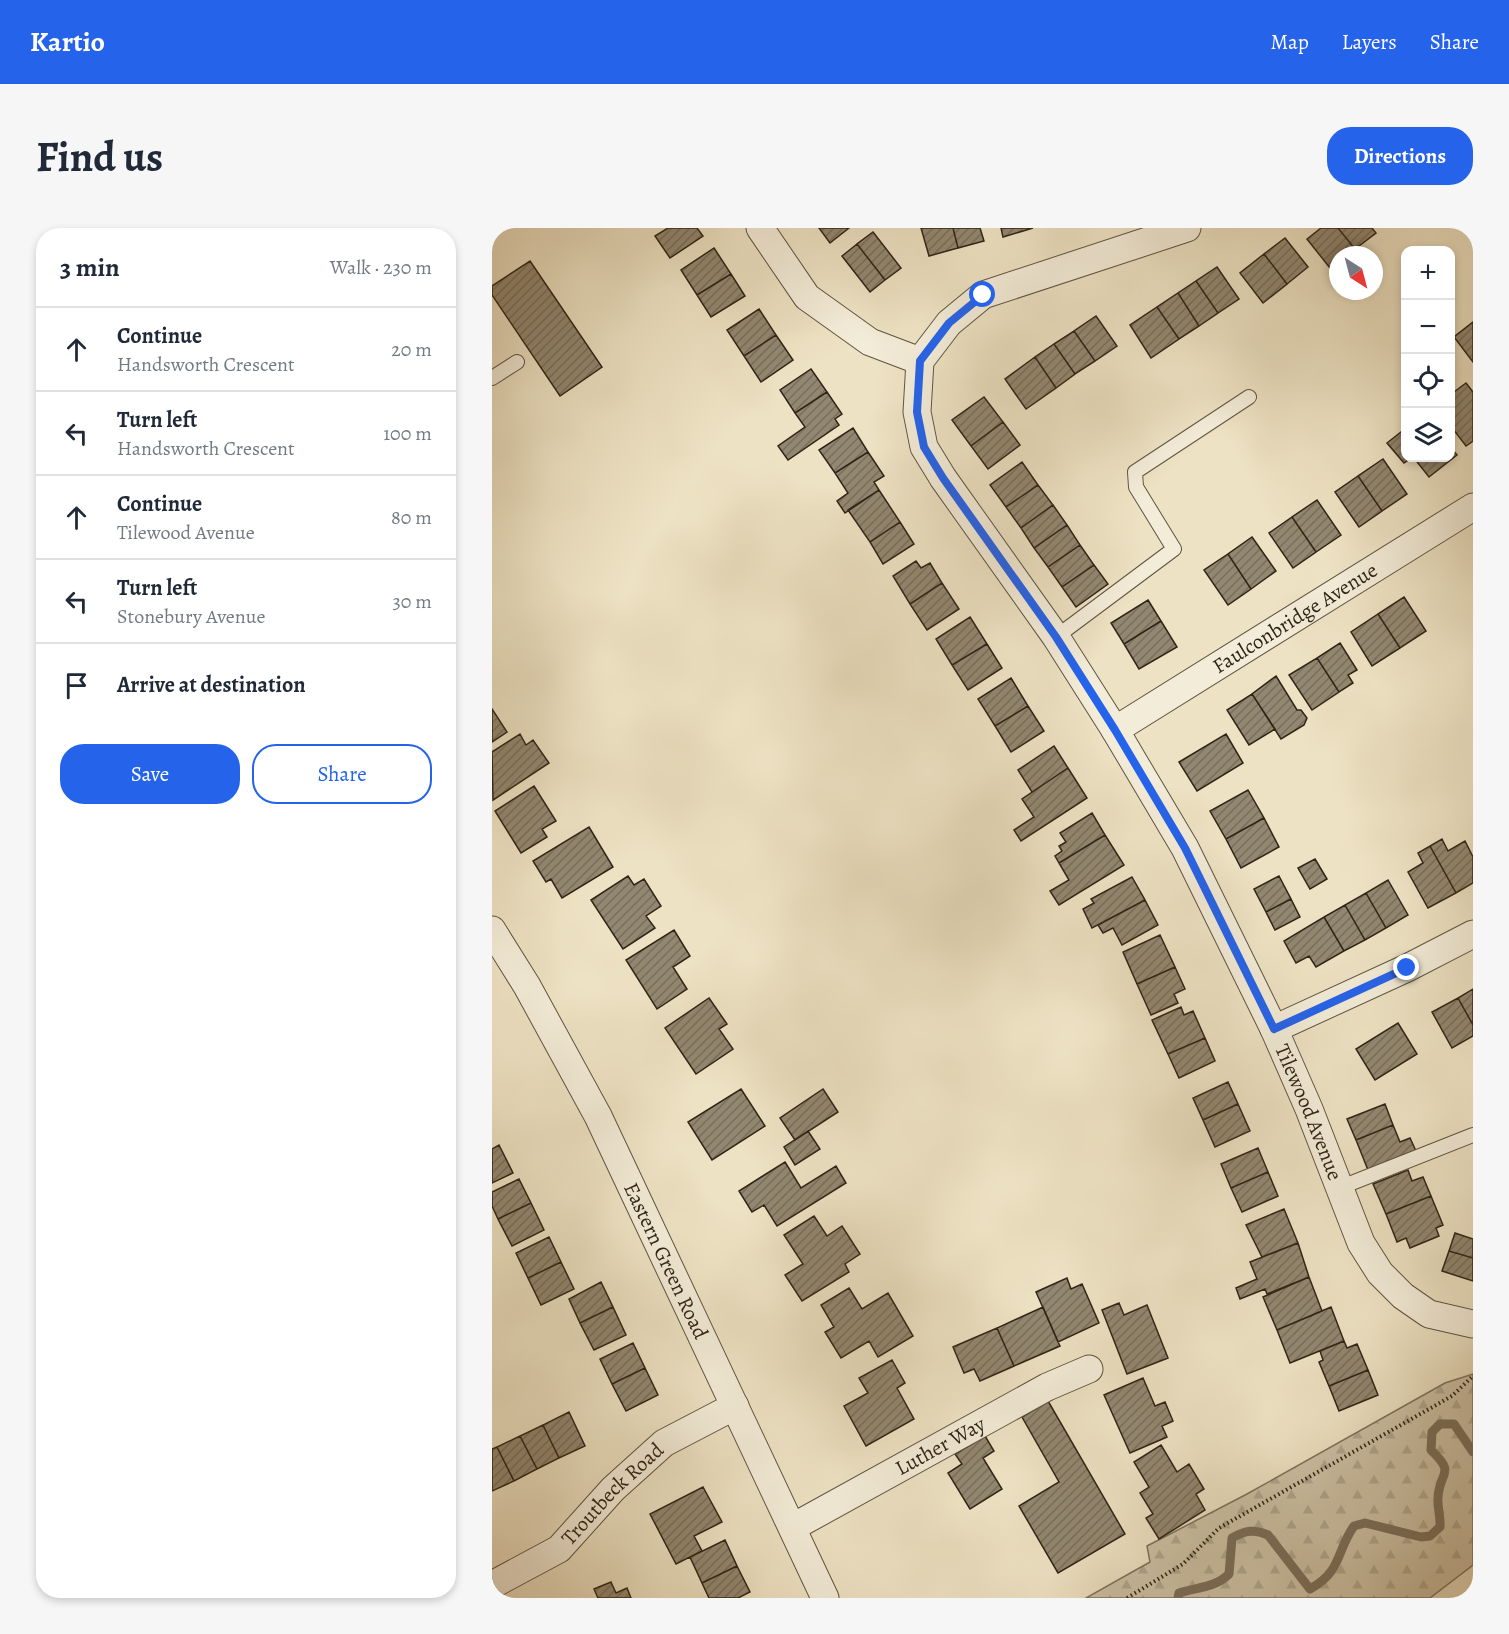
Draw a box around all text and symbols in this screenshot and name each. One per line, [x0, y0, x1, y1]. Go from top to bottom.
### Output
text: Kartio [30, 23, 105, 61]
text: Map [1270, 28, 1309, 56]
text: Layers [1342, 28, 1397, 56]
text: Share [1430, 28, 1479, 56]
button: Directions [1327, 127, 1473, 185]
text: Find us [36, 128, 163, 185]
north arrow [1329, 246, 1383, 300]
map controls [1401, 246, 1455, 462]
button: + [1401, 246, 1455, 300]
text: 3 min [60, 250, 120, 285]
text: Walk · 230 m [330, 254, 432, 281]
route start [969, 281, 995, 307]
button: − [1401, 300, 1455, 354]
text: Continue [117, 321, 202, 351]
icon: ahead [60, 333, 93, 366]
text: 20 m [391, 336, 432, 363]
text: Handsworth Crescent [117, 351, 295, 378]
button: locate [1401, 354, 1455, 408]
text: Turn left [117, 405, 197, 435]
button: layers [1401, 408, 1455, 462]
icon: left [60, 417, 93, 450]
text: 100 m [383, 420, 432, 447]
text: Handsworth Crescent [117, 435, 295, 462]
text: Continue [117, 489, 202, 519]
icon: ahead [60, 501, 93, 534]
text: 80 m [391, 504, 432, 531]
text: Tilewood Avenue [117, 519, 255, 546]
street label: Faulconbridge Avenue [1207, 556, 1383, 680]
text: Turn left [117, 573, 197, 603]
icon: left [60, 585, 93, 618]
text: 30 m [392, 588, 432, 615]
text: Stonebury Avenue [117, 603, 265, 630]
icon: arrive [60, 669, 93, 702]
text: Arrive at destination [117, 670, 306, 700]
button: Save [60, 744, 240, 804]
button: Share [252, 744, 432, 804]
route end [1393, 954, 1419, 980]
street label: Tilewood Avenue [1268, 1040, 1349, 1184]
street label: Eastern Green Road [617, 1178, 715, 1344]
street label: Luther Way [890, 1410, 991, 1482]
street label: Troutbeck Road [555, 1436, 670, 1551]

